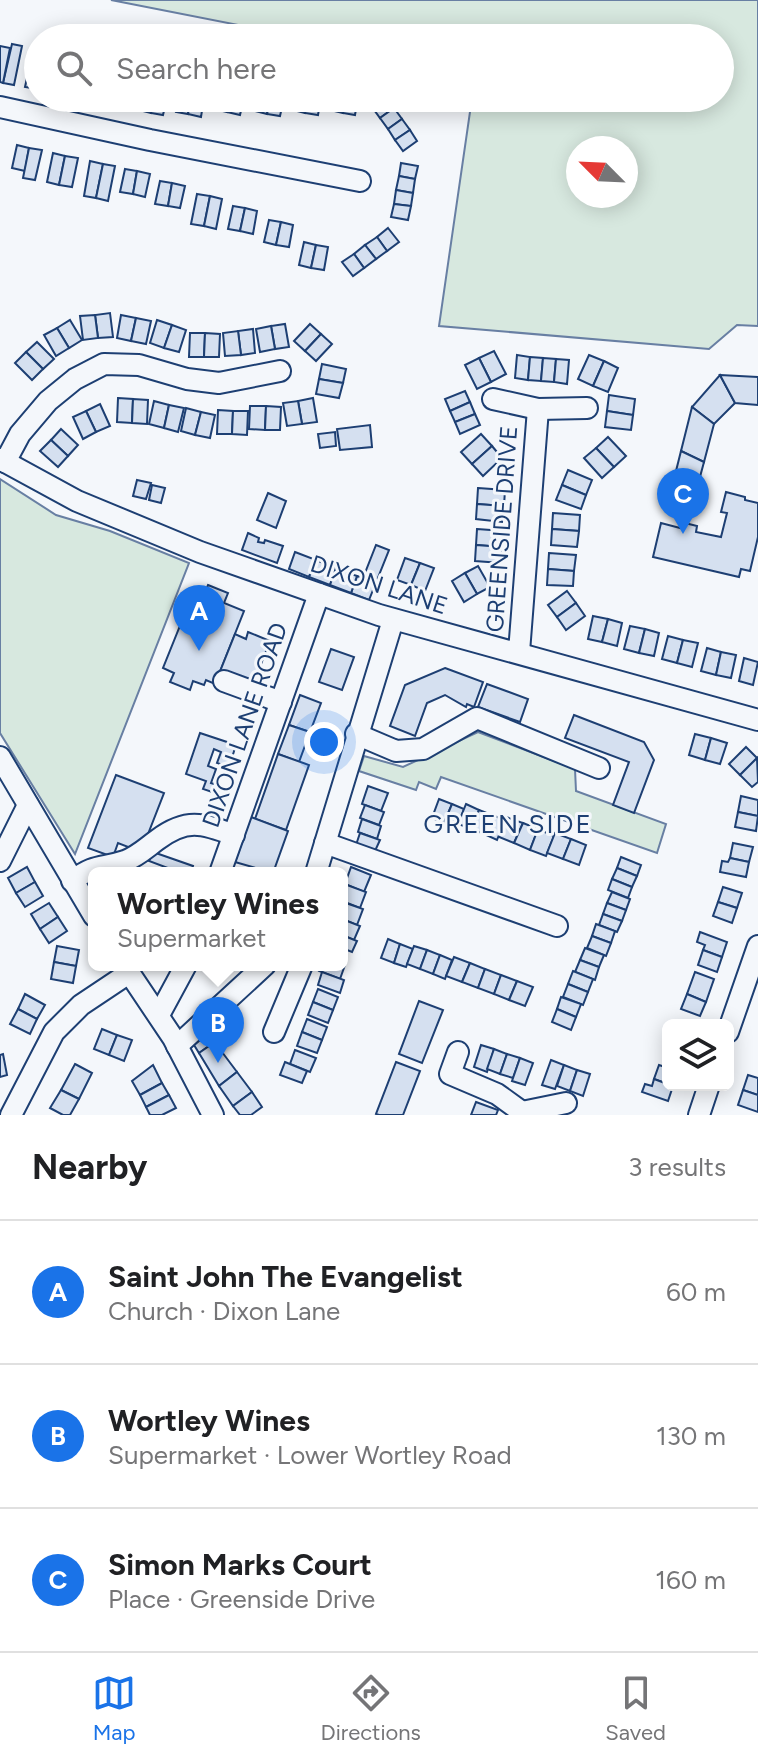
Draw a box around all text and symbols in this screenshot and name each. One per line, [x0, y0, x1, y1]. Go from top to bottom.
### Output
search box [24, 24, 734, 112]
icon: search [52, 46, 96, 90]
text: Search here [116, 50, 276, 87]
north arrow [566, 136, 638, 208]
street label: GREENSIDE DRIVE [480, 425, 523, 633]
pin: C [657, 468, 709, 534]
street label: DIXON LANE [307, 549, 451, 620]
pin: A [173, 585, 225, 651]
street label: DIXON LANE ROAD [196, 619, 293, 831]
your location [304, 722, 344, 762]
district label: GREEN SIDE [423, 808, 593, 840]
popup [88, 867, 348, 971]
text: Wortley Wines [117, 885, 319, 922]
text: Supermarket [117, 922, 266, 954]
pin: B [192, 997, 244, 1063]
map controls [662, 1019, 734, 1091]
button: layers [662, 1019, 734, 1091]
text: Nearby [32, 1147, 147, 1188]
text: 3 results [628, 1151, 726, 1183]
text: Saint John The Evangelist [108, 1258, 463, 1295]
text: A [49, 1276, 67, 1308]
text: 60 m [666, 1276, 726, 1308]
text: Church · Dixon Lane [108, 1295, 340, 1327]
text: Wortley Wines [108, 1402, 310, 1439]
text: B [50, 1420, 66, 1452]
text: 130 m [656, 1420, 726, 1452]
text: Supermarket · Lower Wortley Road [108, 1439, 512, 1471]
text: Simon Marks Court [108, 1546, 372, 1583]
text: C [49, 1564, 67, 1596]
text: 160 m [655, 1564, 726, 1596]
text: Place · Greenside Drive [108, 1583, 375, 1615]
tab: Map [92, 1671, 136, 1746]
tab: Directions [321, 1671, 421, 1746]
tab: Saved [605, 1671, 666, 1746]

